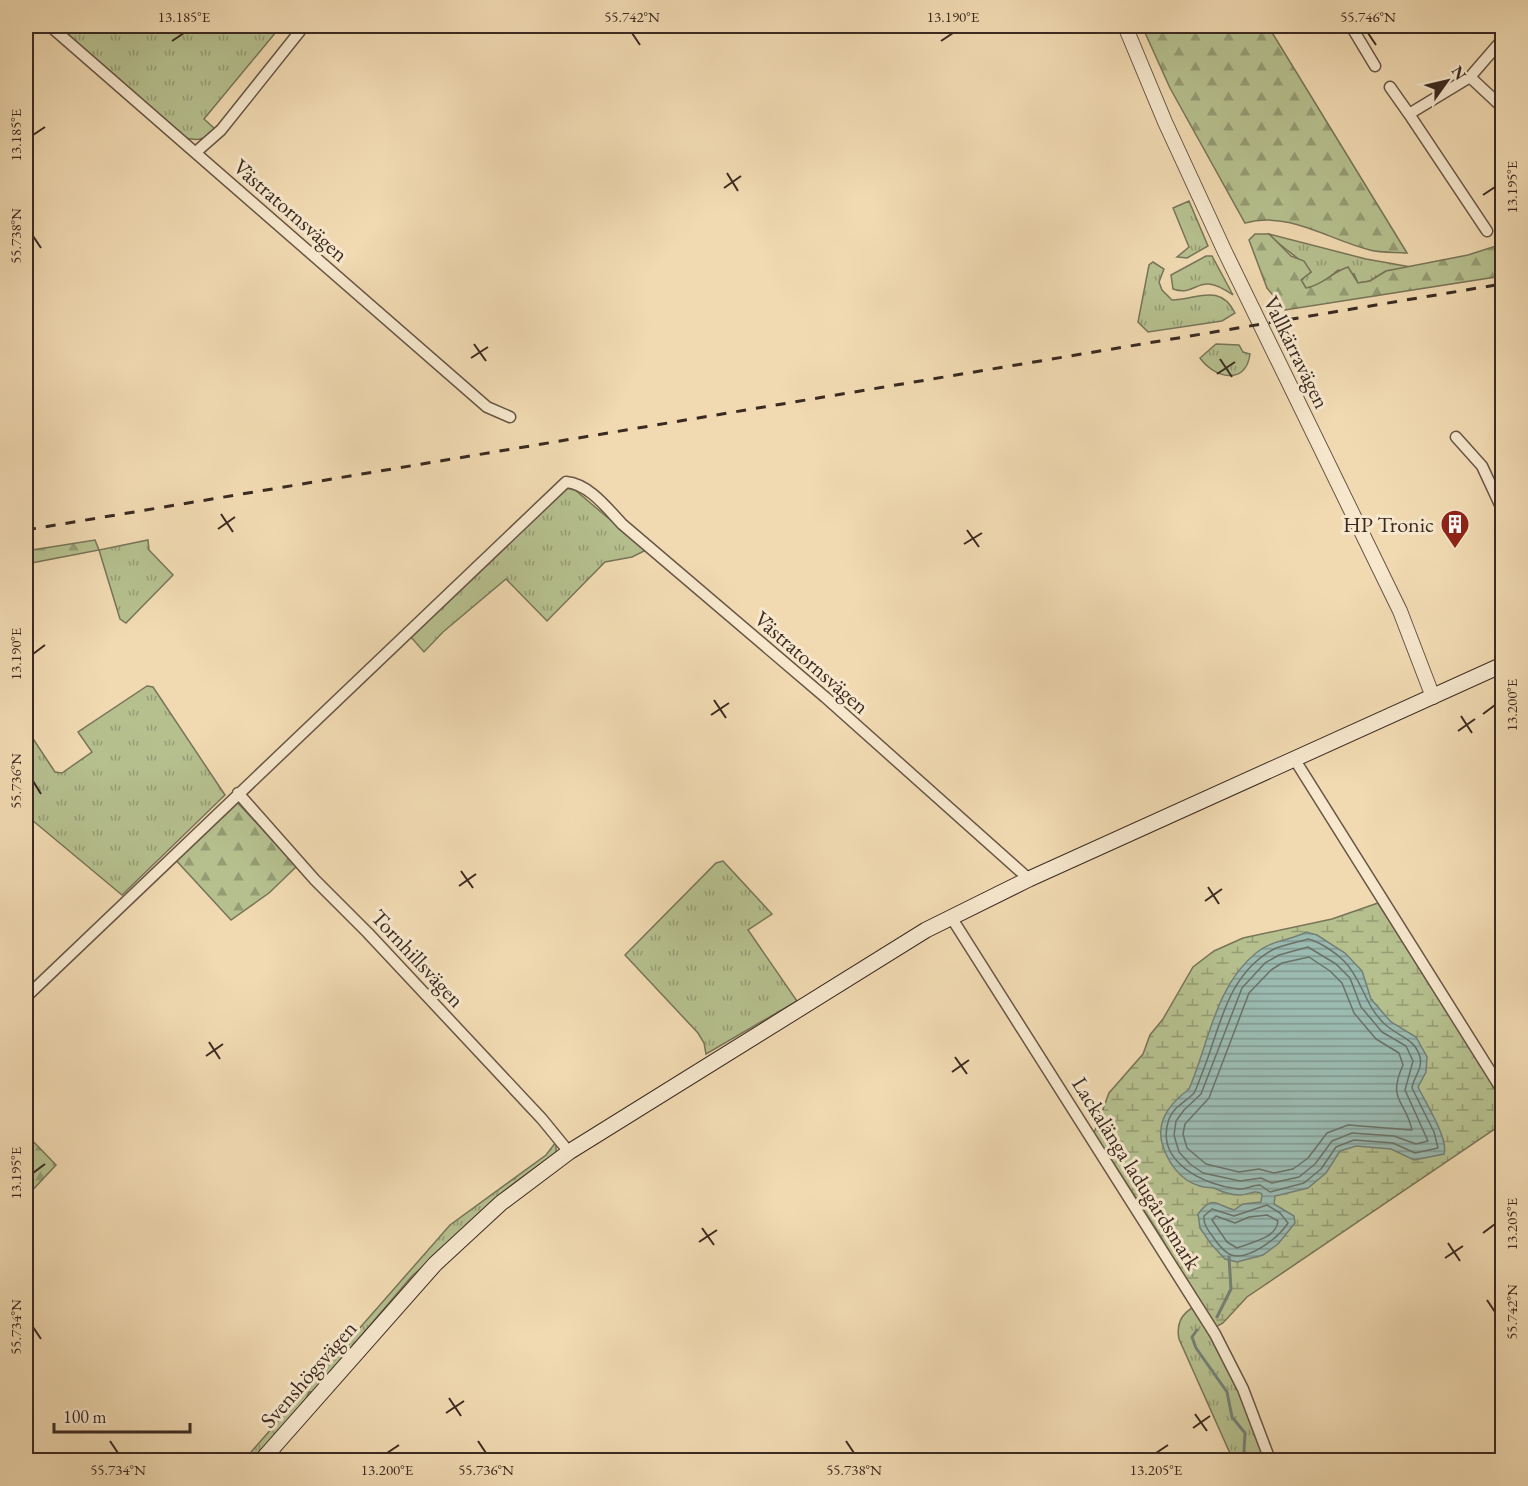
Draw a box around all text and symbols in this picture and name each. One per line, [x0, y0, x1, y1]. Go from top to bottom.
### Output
text: 13.185°E [158, 7, 211, 26]
text: 55.742°N [604, 7, 660, 26]
text: 13.190°E [927, 7, 980, 26]
text: 55.746°N [1340, 7, 1396, 26]
north arrow [1417, 51, 1477, 111]
text: N [1447, 62, 1471, 84]
text: 13.185°E [6, 108, 25, 161]
street label: Västratornsvägen [227, 152, 355, 269]
text: 13.195°E [1502, 160, 1521, 213]
text: 55.738°N [6, 208, 25, 264]
street label: Vallkärravägen [1257, 291, 1336, 414]
building icon: HP Tronic [1439, 508, 1471, 550]
place label: HP Tronic [1343, 510, 1434, 539]
street label: Västratornsvägen [748, 604, 876, 721]
text: 13.190°E [6, 627, 25, 680]
text: 13.200°E [1502, 678, 1521, 731]
text: 55.736°N [6, 753, 25, 809]
street label: Tornhillsvägen [365, 903, 471, 1014]
street label: Lackalänga ladugårdsmark [1065, 1071, 1208, 1276]
text: 13.195°E [6, 1146, 25, 1199]
text: 13.205°E [1502, 1197, 1521, 1250]
text: 55.742°N [1502, 1284, 1521, 1340]
text: 55.734°N [6, 1299, 25, 1355]
street label: Svenshögsvägen [254, 1314, 363, 1434]
scale bar [54, 1396, 190, 1434]
text: 100 m [63, 1405, 107, 1428]
text: 55.734°N [90, 1460, 146, 1479]
text: 13.200°E [361, 1460, 414, 1479]
text: 55.736°N [458, 1460, 514, 1479]
text: 55.738°N [826, 1460, 882, 1479]
text: 13.205°E [1130, 1460, 1183, 1479]

